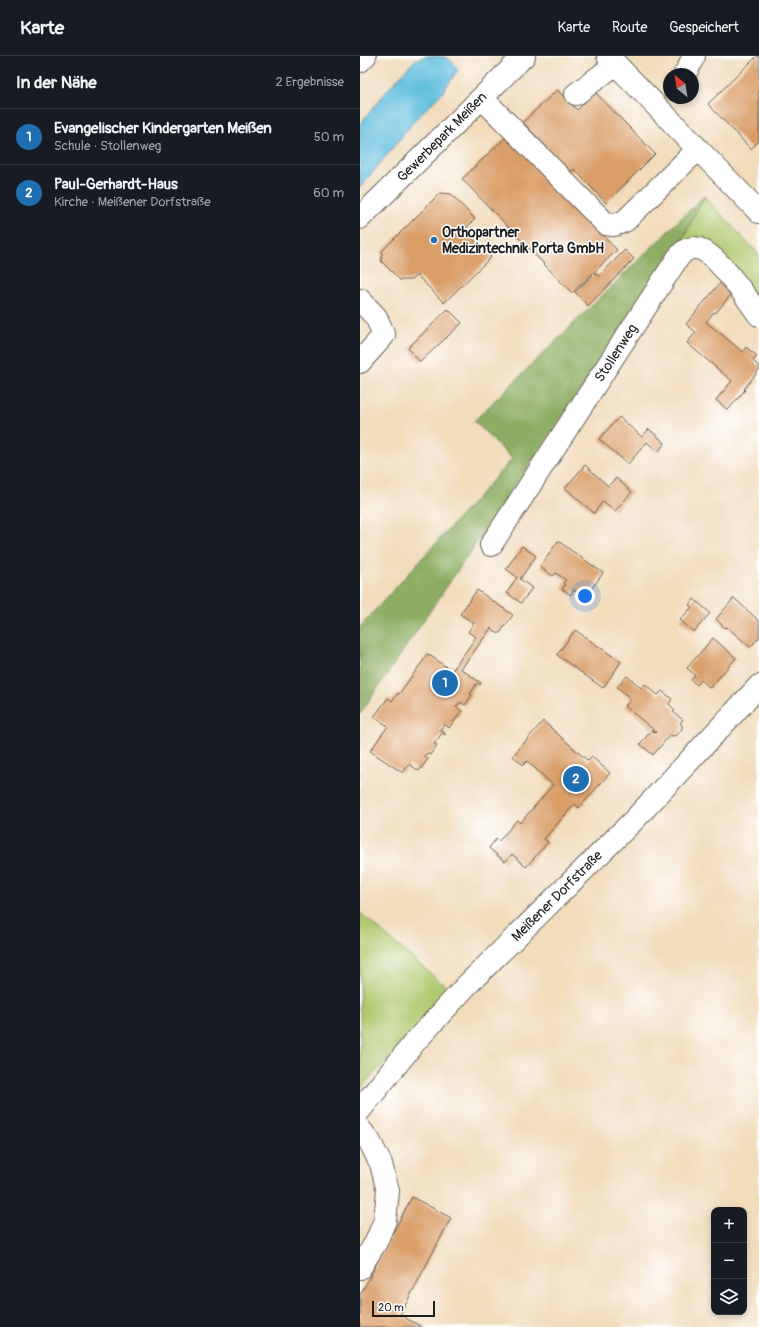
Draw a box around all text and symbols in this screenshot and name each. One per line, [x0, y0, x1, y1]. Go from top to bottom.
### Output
text: Karte [20, 16, 64, 40]
text: Karte [558, 19, 590, 36]
text: Route [612, 19, 647, 36]
text: Gespeichert [669, 19, 739, 36]
north arrow [663, 68, 699, 104]
text: In der Nähe [16, 72, 97, 93]
text: 2 Ergebnisse [275, 74, 344, 90]
street label: Gewerbepark Meißen [394, 89, 490, 185]
text: Evangelischer Kindergarten Meißen [54, 119, 272, 138]
text: 1 [26, 129, 32, 145]
text: 50 m [314, 129, 344, 145]
text: Schule · Stollenweg [54, 138, 161, 154]
text: Paul-Gerhardt-Haus [54, 175, 178, 194]
text: 2 [25, 185, 33, 201]
text: 60 m [313, 185, 344, 201]
text: Kirche · Meißener Dorfstraße [54, 194, 211, 210]
place label: Orthopartner Medizintechnik Porta GmbH [442, 224, 604, 257]
marker: Orthopartner Medizintechnik Porta GmbH [429, 235, 439, 245]
street label: Stollenweg [591, 321, 641, 385]
your location [575, 586, 595, 606]
pin: 1 [432, 668, 458, 698]
pin: 2 [563, 764, 589, 794]
street label: Meißener Dorfstraße [508, 847, 606, 945]
map controls [711, 1207, 747, 1315]
button: + [711, 1207, 747, 1243]
button: − [711, 1243, 747, 1279]
button: layers [711, 1279, 747, 1315]
scale bar [372, 1299, 435, 1318]
text: 20 m [378, 1301, 404, 1314]

